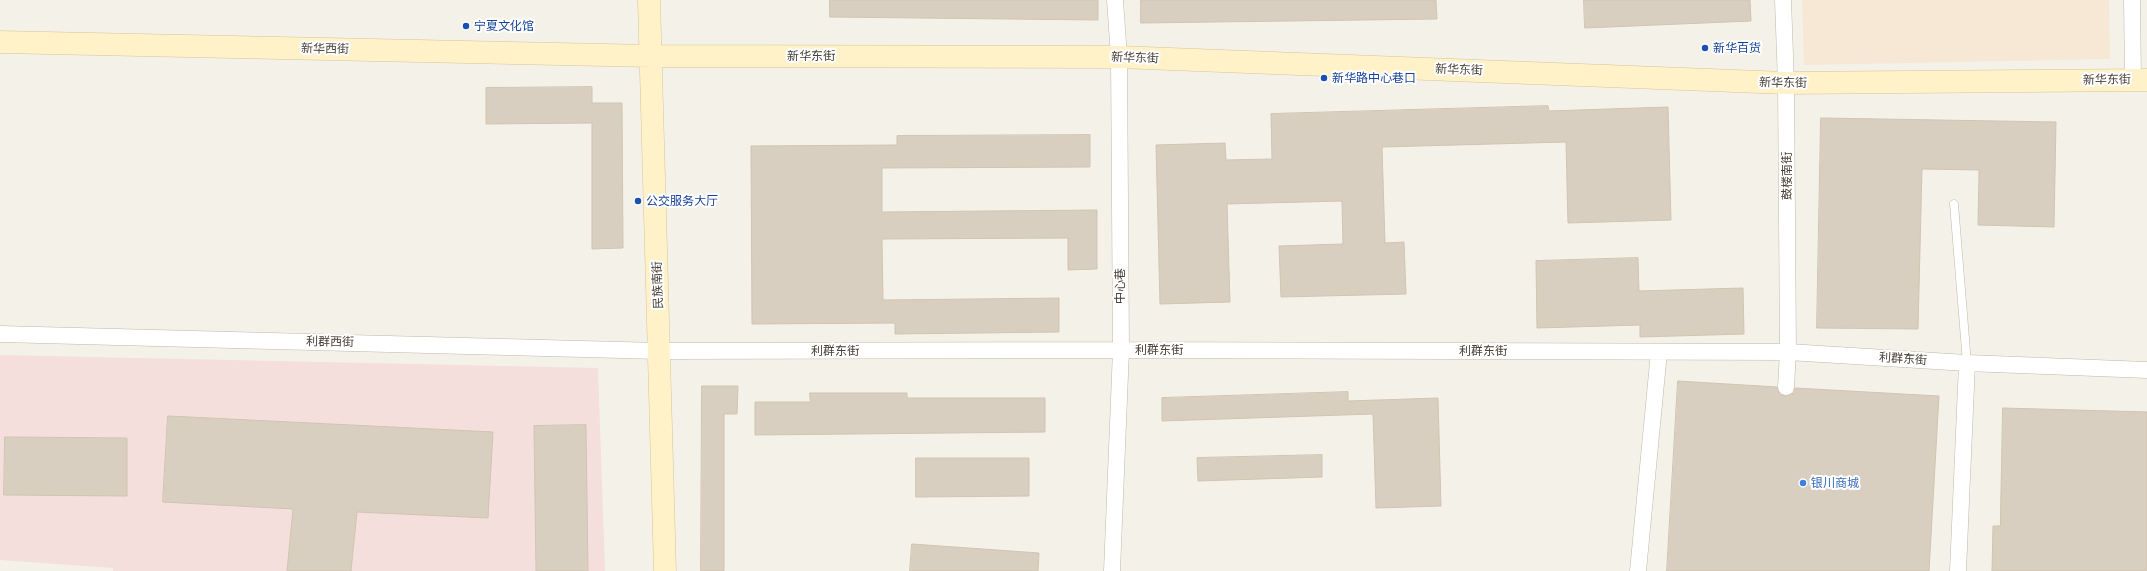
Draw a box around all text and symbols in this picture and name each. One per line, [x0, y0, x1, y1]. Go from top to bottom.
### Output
place label: 宁夏文化馆 [474, 19, 534, 33]
marker: 宁夏文化馆 [461, 21, 471, 31]
street label: 新华西街 [301, 41, 349, 57]
place label: 新华百货 [1713, 41, 1761, 55]
marker: 新华百货 [1700, 43, 1710, 53]
street label: 新华东街 [787, 49, 835, 63]
street label: 新华东街 [1111, 50, 1159, 66]
street label: 新华东街 [1435, 62, 1483, 78]
place label: 新华路中心巷口 [1332, 71, 1416, 85]
street label: 新华东街 [2083, 72, 2131, 88]
marker: 新华路中心巷口 [1319, 73, 1329, 83]
street label: 新华东街 [1759, 75, 1807, 91]
street label: 鼓楼南街 [1780, 152, 1794, 200]
place label: 公交服务大厅 [646, 194, 718, 208]
marker: 公交服务大厅 [633, 196, 643, 206]
street label: 民族南街 [650, 261, 666, 309]
street label: 中心巷 [1113, 268, 1127, 304]
street label: 利群西街 [306, 334, 354, 350]
street label: 利群东街 [1135, 343, 1183, 357]
street label: 利群东街 [811, 344, 859, 358]
street label: 利群东街 [1459, 344, 1507, 358]
street label: 利群东街 [1879, 350, 1927, 368]
place label: 银川商城 [1811, 476, 1859, 490]
marker: 银川商城 [1798, 478, 1808, 488]

